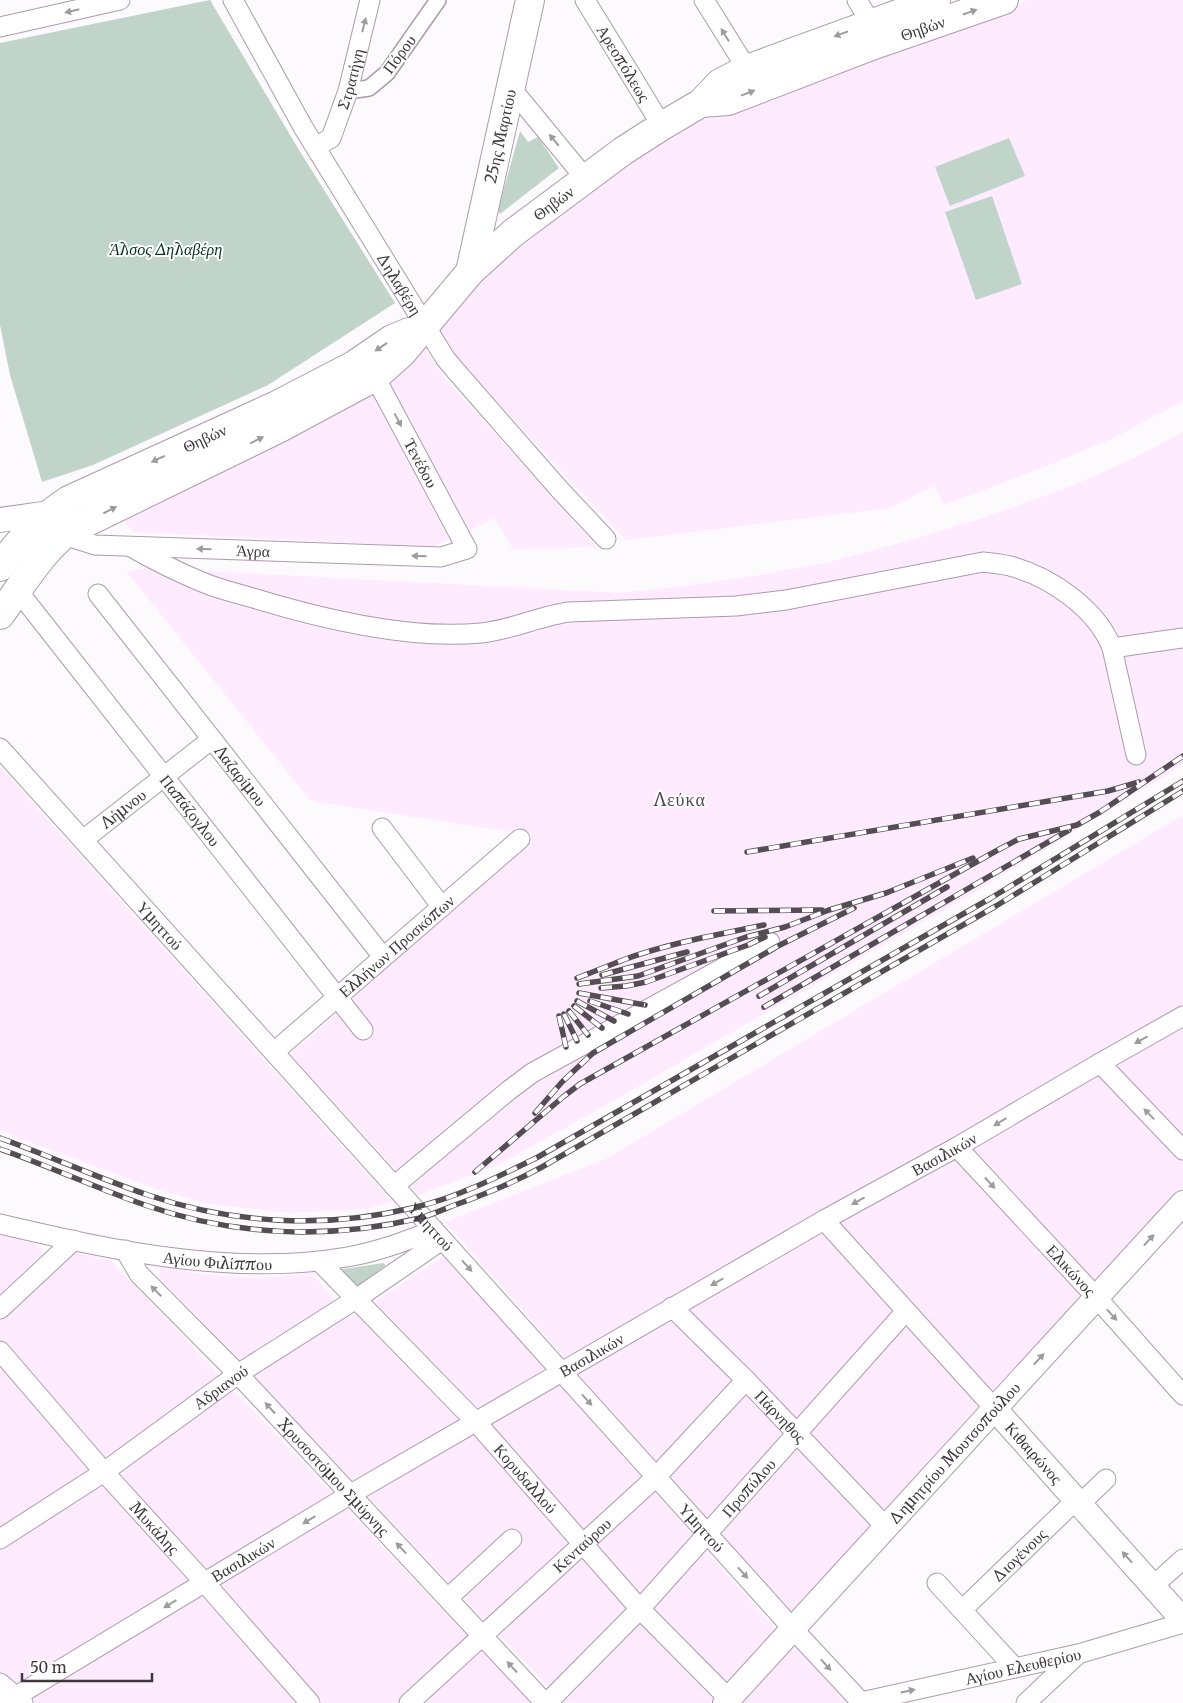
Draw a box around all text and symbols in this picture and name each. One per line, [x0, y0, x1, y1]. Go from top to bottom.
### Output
one-way arrow [64, 7, 80, 15]
one-way arrow [962, 8, 977, 15]
street label: Θηβών [898, 11, 948, 45]
one-way arrow [360, 17, 368, 32]
street label: Αρεοπόλεως [593, 21, 655, 106]
one-way arrow [721, 28, 730, 41]
one-way arrow [833, 30, 848, 38]
street label: Πόρου [378, 31, 420, 77]
street label: Στρατήγη [332, 46, 368, 112]
street label: 25ης Μαρτίου [480, 87, 520, 185]
one-way arrow [741, 89, 756, 97]
one-way arrow [549, 134, 560, 147]
street label: Θηβών [529, 181, 578, 225]
park label: Άλσος Δηλαβέρη [109, 239, 222, 259]
street label: Δηλαβέρη [372, 248, 426, 319]
one-way arrow [374, 342, 388, 352]
one-way arrow [394, 412, 402, 427]
street label: Θηβών [180, 419, 230, 457]
one-way arrow [250, 435, 264, 443]
street label: Τενέδου [400, 435, 442, 491]
one-way arrow [151, 455, 165, 463]
one-way arrow [103, 506, 117, 514]
street label: Άγρα [236, 540, 271, 561]
one-way arrow [196, 545, 212, 553]
one-way arrow [411, 552, 427, 560]
street label: Λαζαρίμου [210, 741, 271, 810]
street label: Παπάζογλου [156, 770, 225, 850]
street label: Λήμνου [96, 785, 150, 833]
district label: Λεύκα [653, 788, 706, 811]
street label: Ελλήνων Προσκόπων [335, 890, 458, 1001]
street label: Υμηττού [133, 897, 187, 954]
one-way arrow [1133, 1036, 1148, 1044]
one-way arrow [1143, 1109, 1155, 1121]
one-way arrow [994, 1117, 1007, 1126]
street label: Βασιλικών [908, 1128, 980, 1180]
one-way arrow [984, 1177, 996, 1189]
one-way arrow [851, 1197, 866, 1205]
street label: Υμηττού [404, 1198, 458, 1255]
one-way arrow [1143, 1234, 1155, 1246]
street label: Ελικώνος [1042, 1240, 1101, 1301]
street label: Αγίου Φιλίππου [162, 1247, 272, 1274]
one-way arrow [461, 1260, 472, 1273]
one-way arrow [711, 1277, 724, 1286]
one-way arrow [150, 1286, 162, 1298]
one-way arrow [1106, 1309, 1118, 1321]
street label: Βασιλικών [555, 1328, 627, 1381]
one-way arrow [1033, 1354, 1045, 1366]
street label: Αδριανού [189, 1360, 252, 1413]
street label: Δημητρίου Μουτσοπούλου [884, 1378, 1024, 1528]
street label: Πάρνηθος [751, 1386, 811, 1447]
one-way arrow [581, 1394, 593, 1406]
one-way arrow [264, 1401, 275, 1414]
street label: Χρυσοστόμου Σμύρνης [274, 1414, 394, 1540]
street label: Κιθαιρώνος [1001, 1418, 1067, 1488]
street label: Κορυδαλλού [490, 1440, 561, 1517]
street label: Προπύλου [717, 1454, 780, 1521]
street label: Μυκάλης [126, 1497, 184, 1559]
street label: Υμηττού [675, 1499, 729, 1556]
street label: Κενταύρου [548, 1513, 615, 1577]
one-way arrow [303, 1515, 316, 1524]
street label: Διογένους [987, 1523, 1051, 1586]
street label: Βασιλικών [207, 1532, 279, 1586]
one-way arrow [395, 1543, 407, 1555]
one-way arrow [1121, 1552, 1133, 1564]
one-way arrow [737, 1566, 748, 1579]
one-way arrow [164, 1599, 177, 1608]
street label: Αγίου Ελευθερίου [963, 1644, 1083, 1689]
scale bar [22, 1650, 152, 1682]
text: 50 m [30, 1658, 67, 1677]
one-way arrow [820, 1658, 832, 1670]
one-way arrow [506, 1662, 518, 1674]
one-way arrow [901, 1687, 916, 1695]

